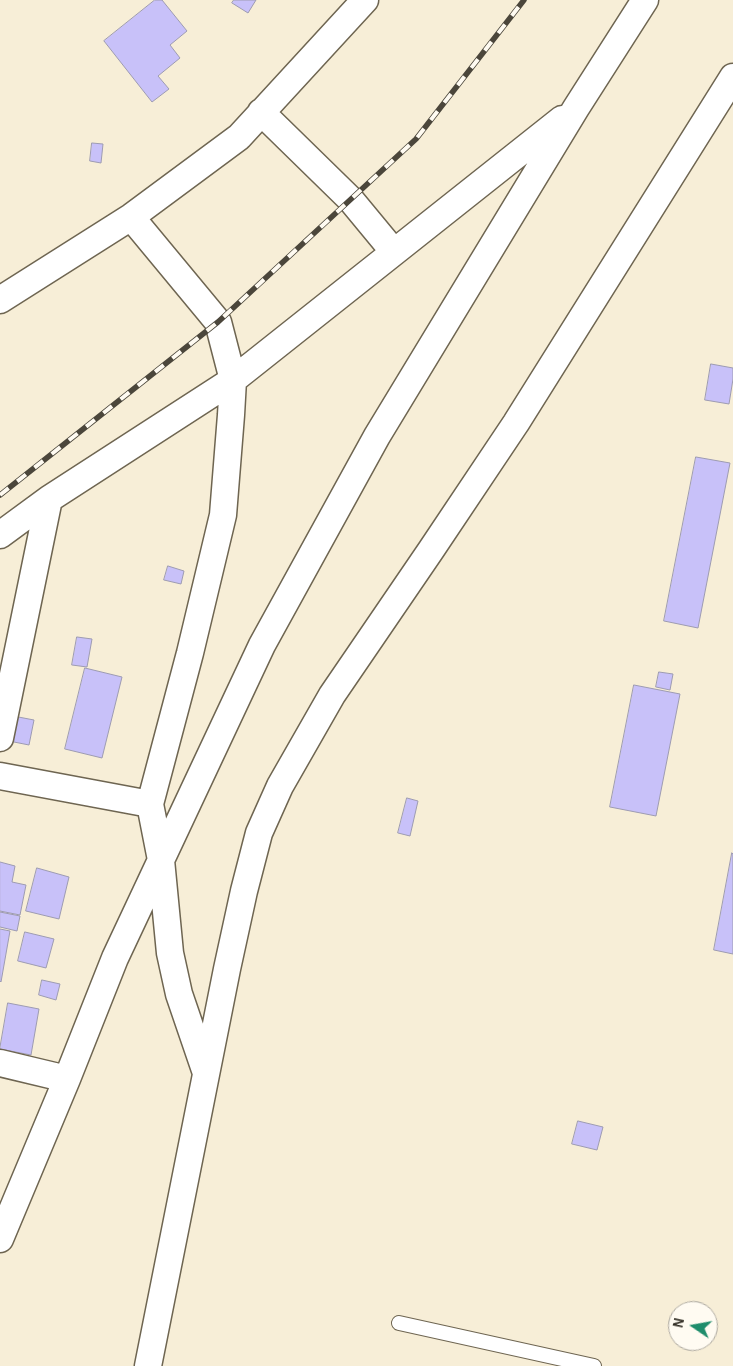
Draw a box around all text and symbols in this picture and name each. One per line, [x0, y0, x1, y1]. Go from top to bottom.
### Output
north arrow [668, 1301, 718, 1351]
text: N [671, 1317, 687, 1329]

